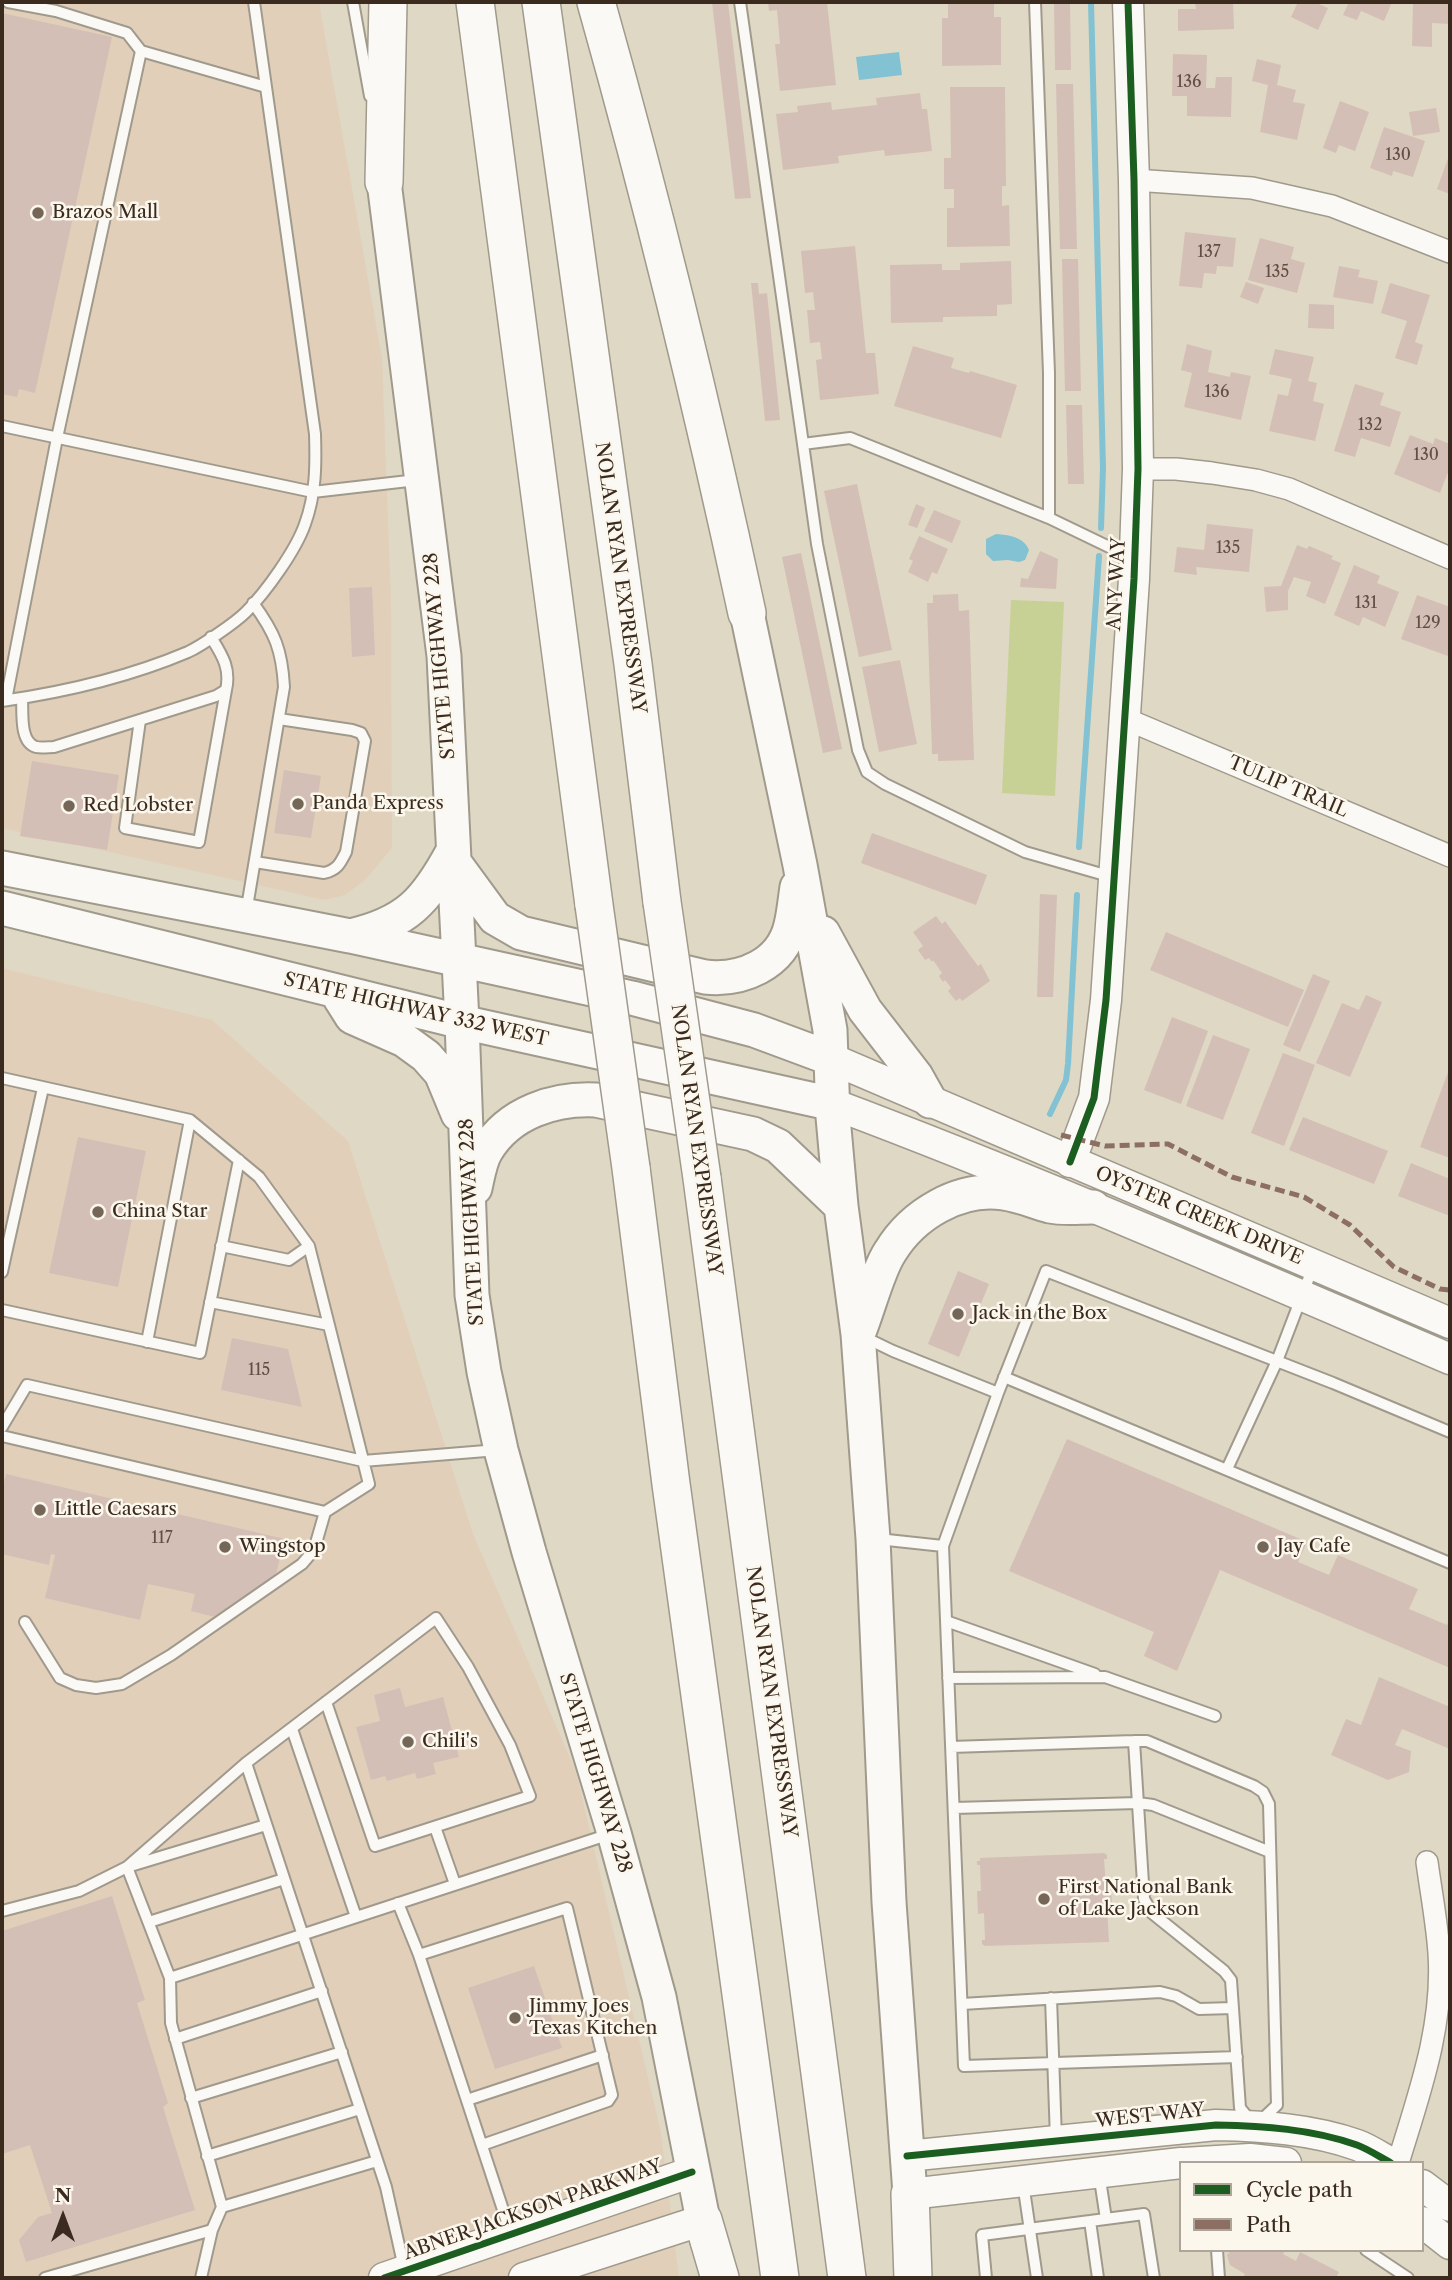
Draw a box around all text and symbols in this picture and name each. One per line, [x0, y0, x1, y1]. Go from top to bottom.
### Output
house number: 136 [1177, 72, 1201, 92]
house number: 130 [1385, 145, 1411, 165]
place label: Brazos Mall [52, 202, 158, 224]
marker: Brazos Mall [30, 205, 46, 221]
house number: 137 [1197, 242, 1221, 262]
house number: 135 [1265, 262, 1289, 282]
house number: 136 [1205, 382, 1229, 402]
house number: 132 [1358, 415, 1382, 435]
street label: NOLAN RYAN EXPRESSWAY [590, 441, 650, 715]
house number: 130 [1413, 445, 1439, 465]
street label: ANY WAY [1103, 537, 1131, 631]
house number: 135 [1216, 538, 1240, 558]
street label: STATE HIGHWAY 228 [420, 552, 460, 760]
house number: 131 [1355, 593, 1377, 613]
house number: 129 [1415, 613, 1441, 633]
street label: TULIP TRAIL [1225, 752, 1351, 822]
place label: Panda Express [312, 793, 444, 815]
place label: Red Lobster [83, 795, 193, 817]
marker: Panda Express [290, 796, 306, 812]
marker: Red Lobster [61, 798, 77, 814]
street label: STATE HIGHWAY 332 WEST [281, 968, 551, 1052]
street label: NOLAN RYAN EXPRESSWAY [666, 1003, 726, 1277]
street label: STATE HIGHWAY 228 [455, 1118, 489, 1326]
street label: OYSTER CREEK DRIVE [1092, 1162, 1306, 1270]
place label: China Star [112, 1201, 207, 1223]
marker: China Star [90, 1204, 106, 1220]
place label: Jack in the Box [972, 1303, 1107, 1325]
marker: Jack in the Box [950, 1306, 966, 1322]
house number: 115 [248, 1360, 270, 1380]
place label: Little Caesars [54, 1499, 177, 1521]
marker: Little Caesars [32, 1502, 48, 1518]
house number: 117 [151, 1528, 173, 1548]
place label: Wingstop [239, 1536, 326, 1558]
place label: Jay Cafe [1277, 1536, 1351, 1558]
marker: Wingstop [217, 1539, 233, 1555]
marker: Jay Cafe [1255, 1539, 1271, 1555]
street label: NOLAN RYAN EXPRESSWAY [741, 1565, 801, 1839]
street label: STATE HIGHWAY 228 [554, 1670, 636, 1876]
place label: Chili's [422, 1731, 478, 1753]
marker: Chili's [400, 1734, 416, 1750]
place label: First National Bank of Lake Jackson [1058, 1877, 1232, 1921]
marker: First National Bank of Lake Jackson [1036, 1891, 1052, 1907]
place label: Jimmy Joes Texas Kitchen [529, 1996, 657, 2040]
marker: Jimmy Joes Texas Kitchen [507, 2010, 523, 2026]
street label: WEST WAY [1094, 2099, 1206, 2133]
street label: ABNER JACKSON PARKWAY [401, 2155, 665, 2265]
legend [1179, 2161, 1424, 2252]
text: Cycle path [1246, 2177, 1353, 2202]
north arrow [28, 2182, 98, 2252]
text: N [55, 2184, 71, 2207]
text: Path [1246, 2212, 1291, 2237]

